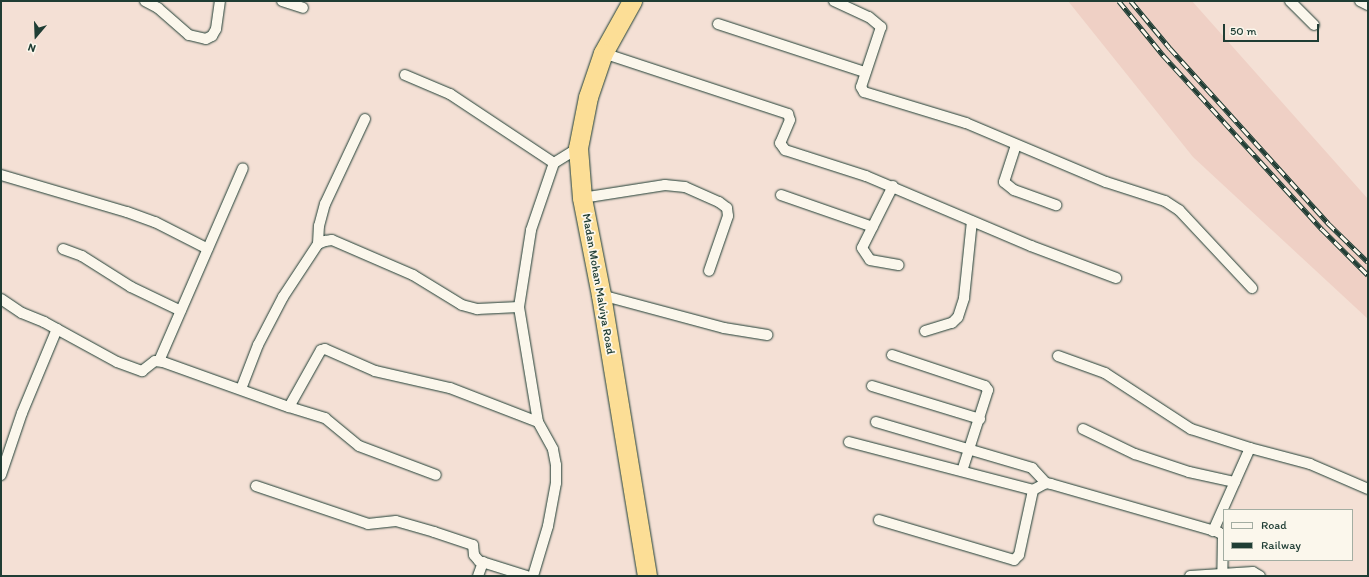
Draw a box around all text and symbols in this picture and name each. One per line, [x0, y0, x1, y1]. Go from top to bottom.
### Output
north arrow [16, 16, 56, 56]
scale bar [1225, 16, 1321, 42]
text: 50 m [1230, 24, 1256, 38]
text: N [26, 40, 38, 55]
street label: Madan Mohan Malviya Road [579, 213, 617, 355]
legend [1223, 509, 1353, 561]
text: Road [1261, 518, 1287, 532]
text: Railway [1261, 538, 1301, 552]

